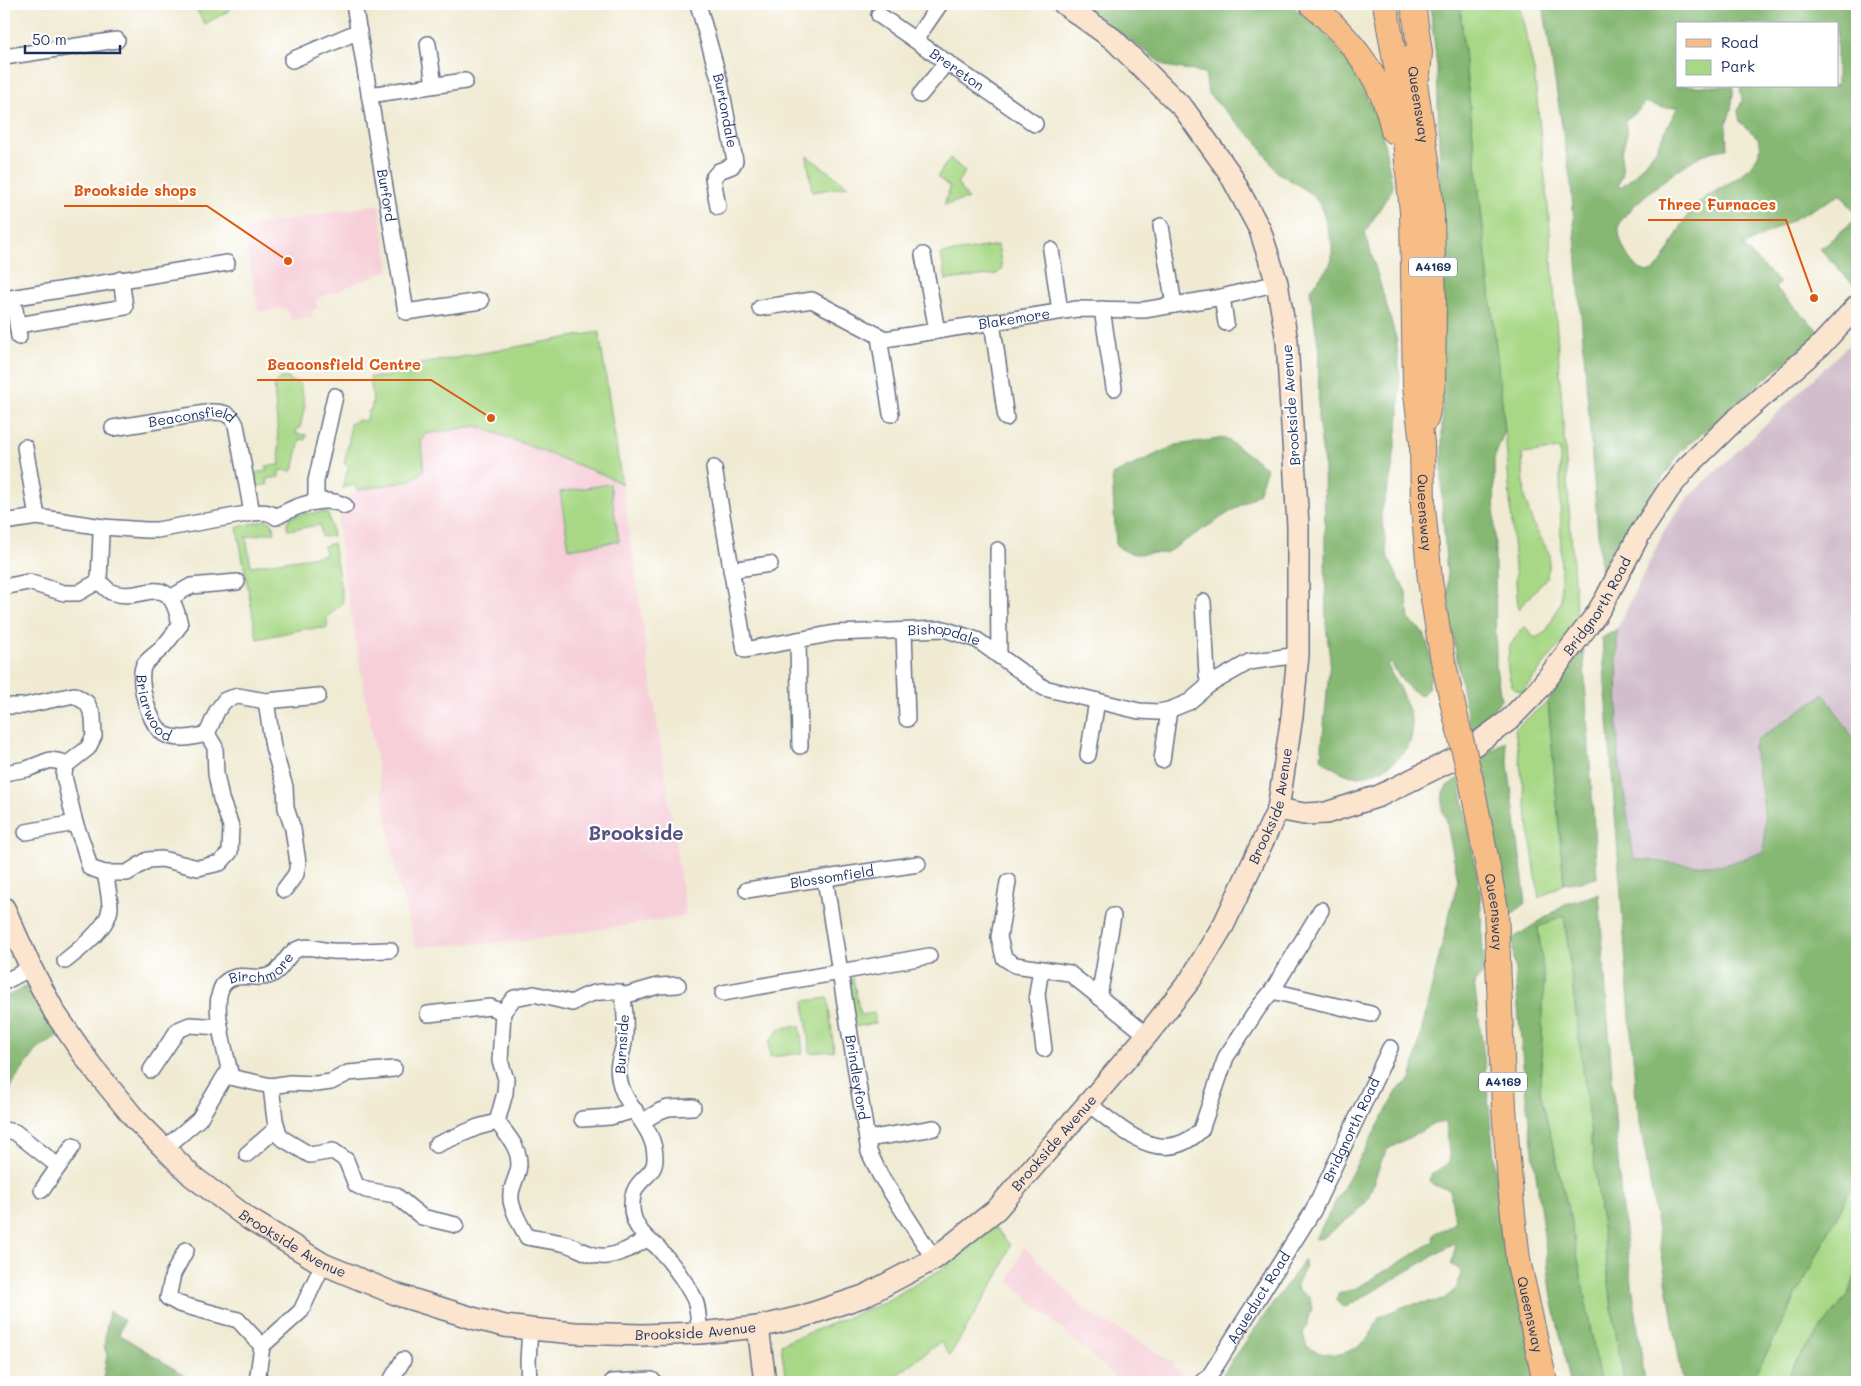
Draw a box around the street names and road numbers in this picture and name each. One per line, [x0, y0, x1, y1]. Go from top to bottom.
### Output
street label: Brereton [926, 43, 988, 95]
street label: Queensway [1404, 65, 1434, 144]
street label: Burtondale [709, 71, 742, 149]
street label: Burford [373, 167, 401, 223]
road number: A4169 [1409, 258, 1457, 276]
street label: Blakemore [977, 303, 1051, 333]
street label: Brookside Avenue [1277, 344, 1304, 466]
street label: Beaconsfield [147, 402, 240, 431]
street label: Queensway [1413, 474, 1437, 552]
street label: Bridgnorth Road [1558, 553, 1635, 659]
street label: Bishopdale [907, 619, 983, 650]
street label: Briarwood [133, 674, 175, 745]
street label: Brookside Avenue [1244, 746, 1296, 867]
street label: Blossomfield [789, 861, 875, 892]
street label: Queensway [1480, 872, 1508, 951]
street label: Birchmore [226, 948, 297, 988]
street label: Burnside [610, 1013, 633, 1074]
street label: Brindleyford [841, 1033, 874, 1121]
road number: A4169 [1479, 1072, 1527, 1092]
street label: Bridgnorth Road [1318, 1074, 1384, 1185]
street label: Brookside Avenue [1007, 1090, 1100, 1195]
street label: Brookside Avenue [235, 1205, 349, 1282]
street label: Aqueduct Road [1222, 1248, 1294, 1347]
street label: Queensway [1513, 1274, 1548, 1354]
street label: Brookside Avenue [635, 1317, 757, 1344]

